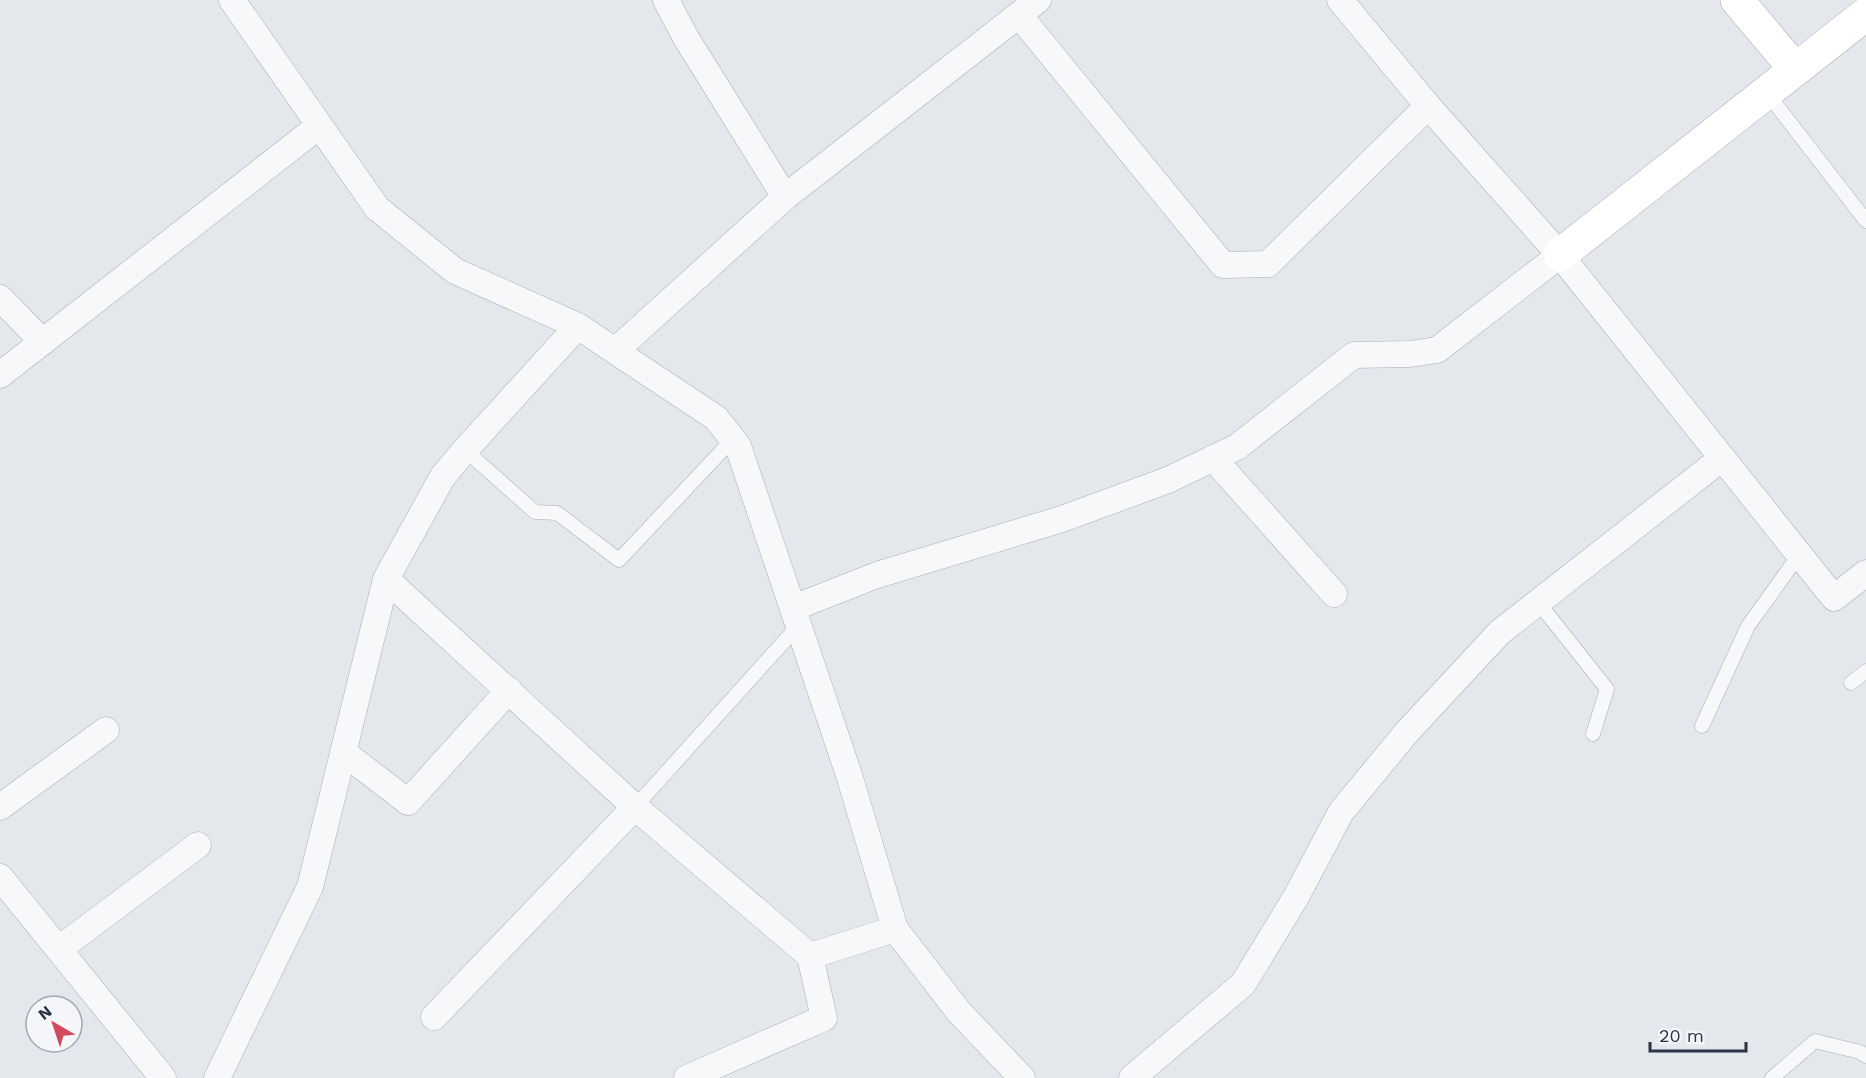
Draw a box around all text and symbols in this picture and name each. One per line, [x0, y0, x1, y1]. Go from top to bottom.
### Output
north arrow [24, 994, 84, 1054]
text: N [34, 1002, 55, 1024]
scale bar [1650, 1015, 1746, 1053]
text: 20 m [1659, 1025, 1704, 1046]

